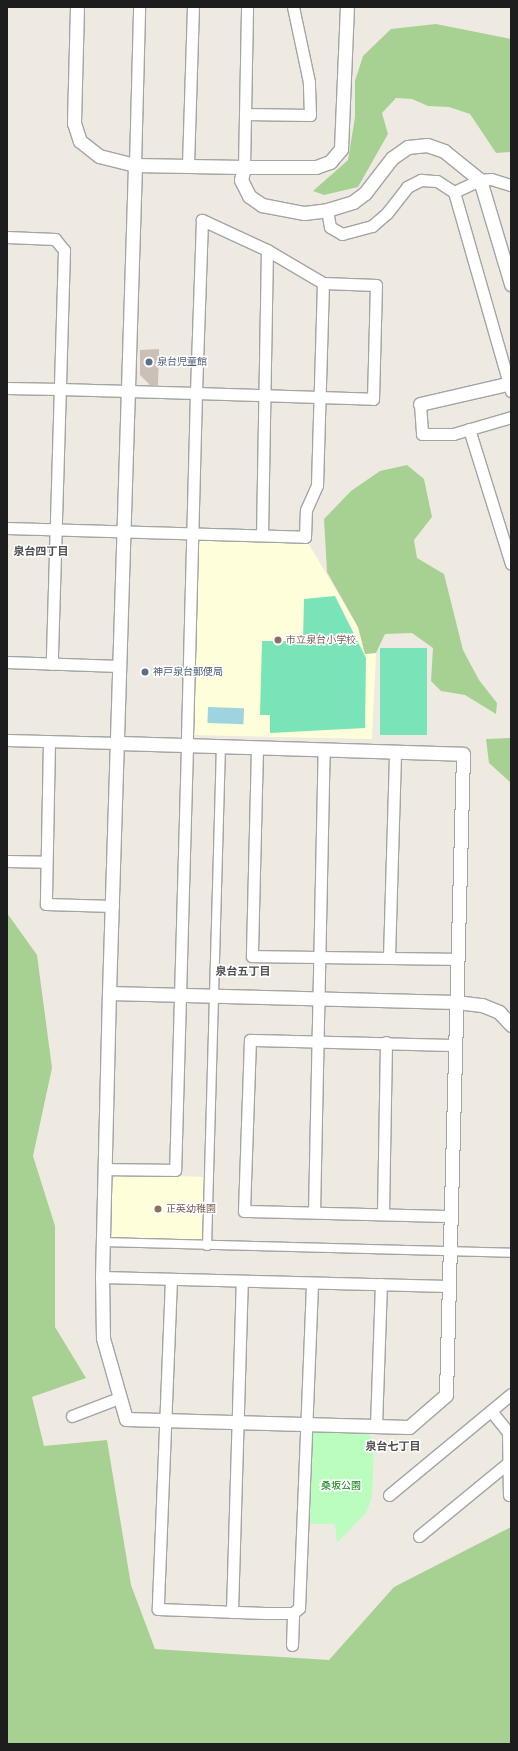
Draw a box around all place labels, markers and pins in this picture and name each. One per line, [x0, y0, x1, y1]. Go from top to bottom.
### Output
place label: 泉台児童館 [157, 356, 207, 368]
marker: 泉台児童館 [144, 357, 154, 367]
place label: 市立泉台小学校 [286, 634, 356, 646]
marker: 市立泉台小学校 [273, 635, 283, 645]
place label: 神戸泉台郵便局 [153, 666, 223, 678]
marker: 神戸泉台郵便局 [140, 667, 150, 677]
place label: 正英幼稚園 [166, 1203, 216, 1215]
marker: 正英幼稚園 [153, 1204, 163, 1214]

